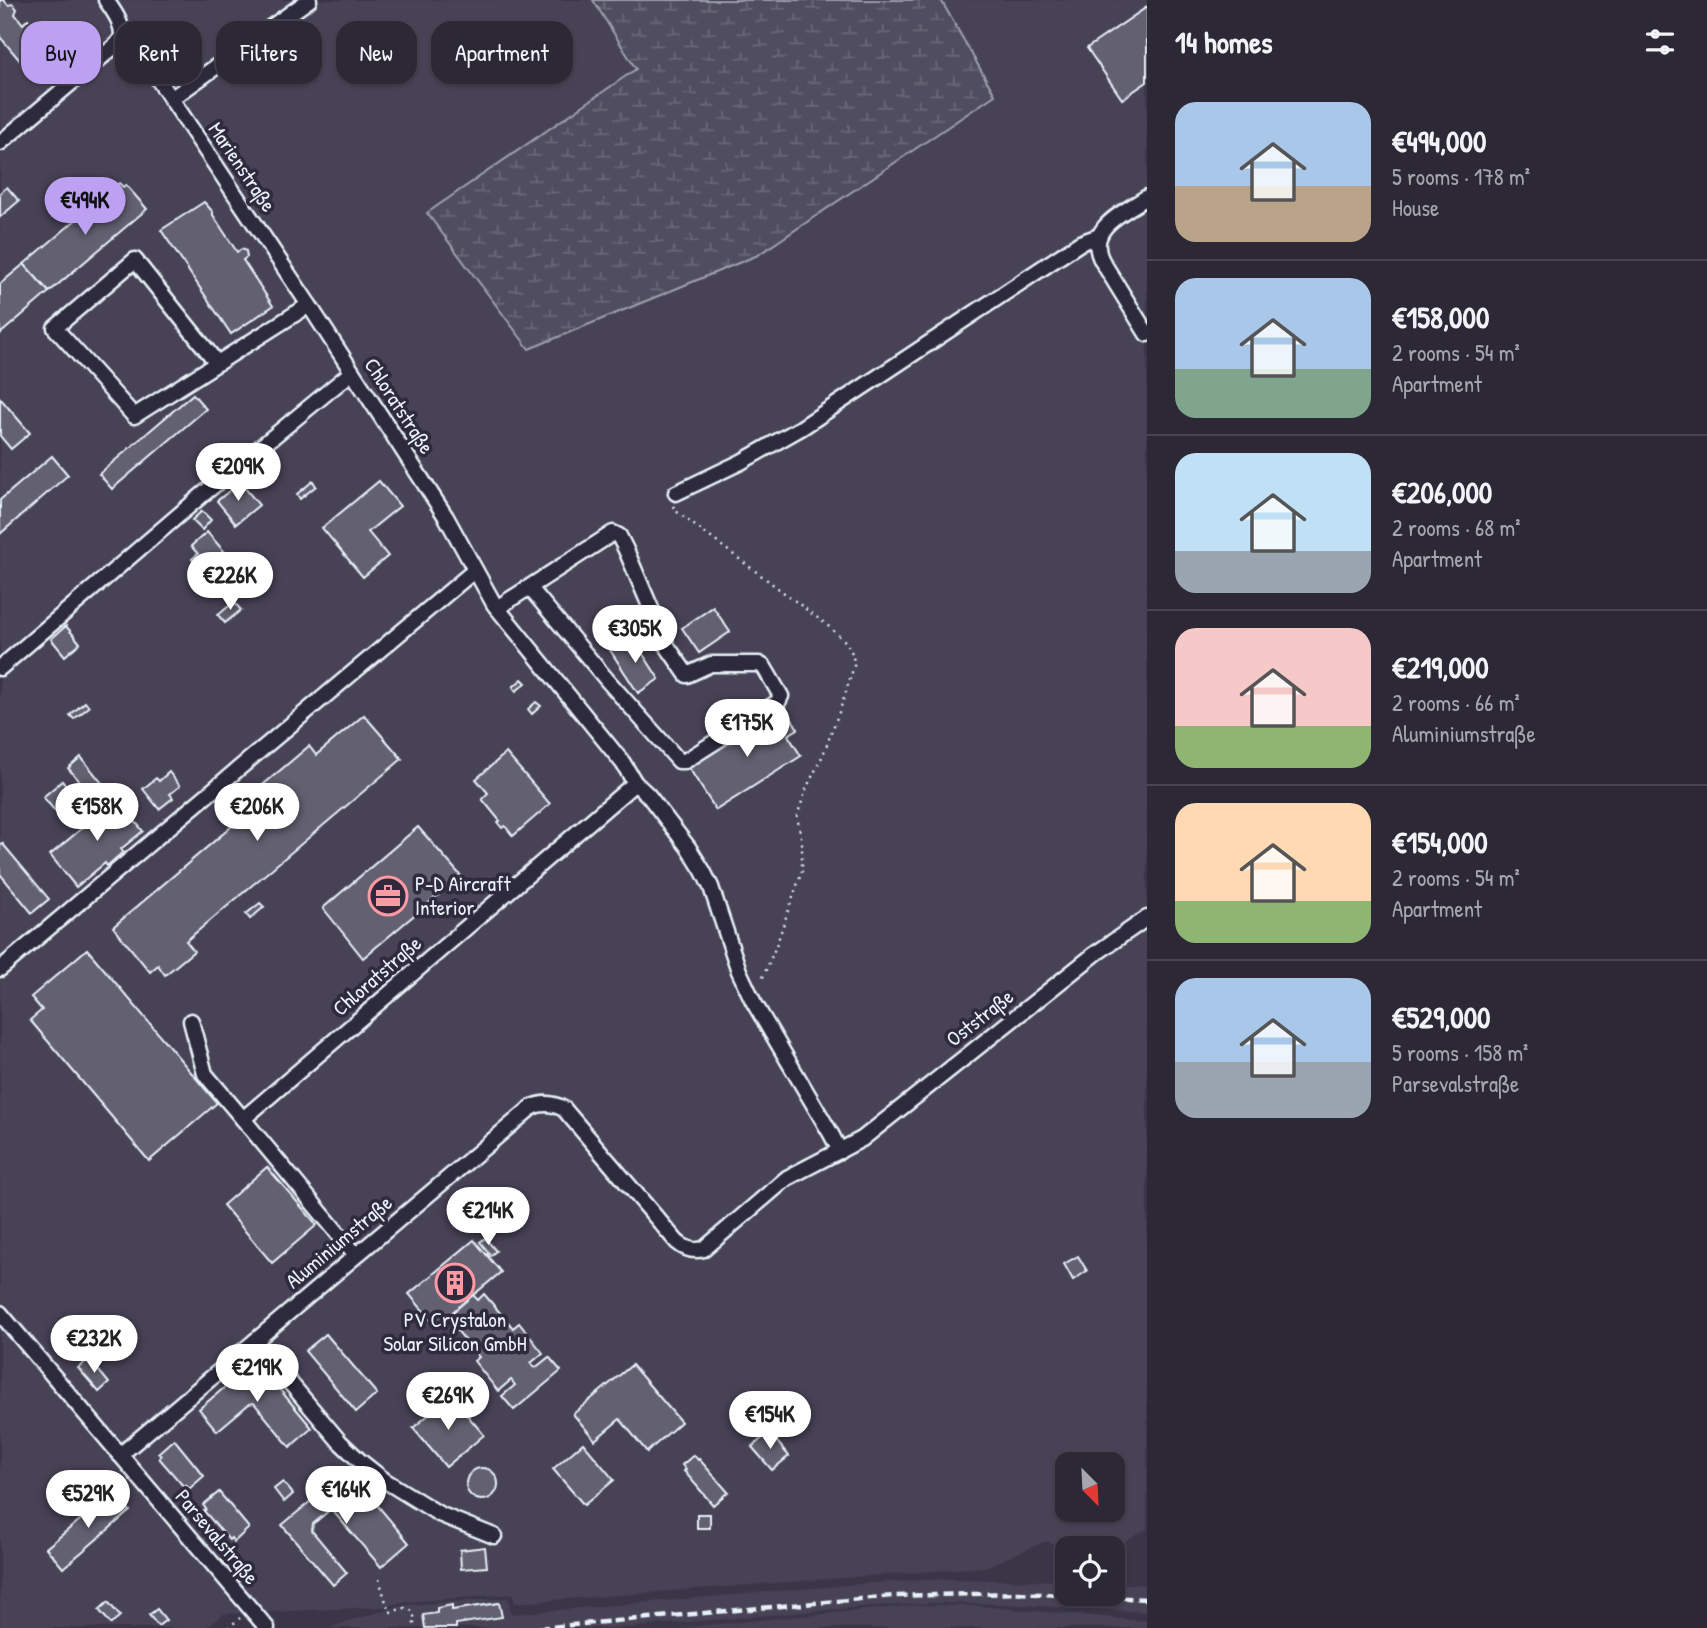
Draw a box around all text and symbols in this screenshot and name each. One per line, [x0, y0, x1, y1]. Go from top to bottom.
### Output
chip: Buy [21, 21, 101, 84]
chip: Rent [115, 21, 202, 84]
chip: Filters [216, 21, 322, 84]
chip: New [336, 21, 417, 84]
chip: Apartment [431, 21, 573, 84]
text: 14 homes [1175, 22, 1273, 62]
icon: filters [1641, 23, 1679, 61]
street label: Marienstraße [202, 116, 283, 217]
text: €494,000 [1392, 121, 1486, 161]
icon: home [1231, 130, 1315, 214]
text: 5 rooms · 178 m² [1392, 161, 1530, 192]
pin: €494K [36, 177, 134, 237]
text: €494K [61, 184, 109, 215]
text: House [1392, 192, 1439, 223]
text: €158,000 [1392, 297, 1489, 337]
icon: home [1231, 306, 1315, 390]
text: 2 rooms · 54 m² [1392, 337, 1520, 368]
street label: Chloratstraße [358, 352, 441, 459]
text: Apartment [1392, 368, 1482, 399]
pin: €209K [189, 444, 287, 503]
text: €209K [212, 450, 264, 481]
text: €206,000 [1392, 472, 1492, 512]
icon: home [1231, 481, 1315, 565]
text: 2 rooms · 68 m² [1392, 512, 1520, 543]
text: Apartment [1392, 543, 1482, 574]
pin: €226K [181, 552, 279, 612]
text: €226K [203, 559, 257, 590]
pin: €305K [586, 606, 684, 665]
text: €305K [608, 612, 662, 643]
text: €219,000 [1392, 647, 1489, 687]
icon: home [1231, 656, 1315, 740]
text: 2 rooms · 66 m² [1392, 687, 1520, 718]
pin: €175K [698, 700, 796, 759]
text: €175K [721, 706, 773, 737]
text: Aluminiumstraße [1392, 718, 1536, 749]
pin: €158K [48, 784, 146, 843]
pin: €206K [208, 784, 306, 843]
text: €158K [71, 790, 123, 821]
text: €206K [230, 790, 284, 821]
text: €154,000 [1392, 822, 1488, 862]
icon: home [1231, 831, 1315, 915]
text: 2 rooms · 54 m² [1392, 862, 1520, 893]
place label: P-D Aircraft Interior [415, 869, 511, 922]
office icon: P-D Aircraft Interior [367, 875, 409, 917]
text: Apartment [1392, 893, 1482, 924]
street label: Chloratstraße [326, 929, 427, 1022]
street label: Oststraße [940, 982, 1019, 1053]
text: €529,000 [1392, 997, 1491, 1037]
icon: home [1231, 1006, 1315, 1090]
text: 5 rooms · 158 m² [1392, 1037, 1528, 1068]
text: Parsevalstraße [1392, 1068, 1519, 1099]
street label: Aluminiumstraße [279, 1188, 398, 1295]
pin: €214K [439, 1188, 537, 1247]
text: €214K [463, 1194, 513, 1225]
building icon: PV Crystalon Solar Silicon GmbH [434, 1262, 476, 1304]
place label: PV Crystalon Solar Silicon GmbH [383, 1305, 527, 1358]
pin: €232K [45, 1316, 143, 1375]
text: €232K [67, 1322, 121, 1353]
pin: €219K [208, 1344, 306, 1404]
text: €219K [232, 1351, 282, 1382]
pin: €269K [399, 1372, 497, 1432]
text: €269K [422, 1379, 474, 1410]
pin: €154K [721, 1392, 819, 1451]
text: €154K [745, 1398, 795, 1429]
north arrow [1055, 1452, 1125, 1522]
map controls [1055, 1452, 1125, 1606]
pin: €164K [297, 1466, 395, 1526]
pin: €529K [39, 1470, 137, 1530]
text: €164K [321, 1473, 371, 1504]
text: €529K [62, 1477, 114, 1508]
street label: Parsevalstraße [169, 1483, 266, 1590]
button: locate [1055, 1536, 1125, 1606]

